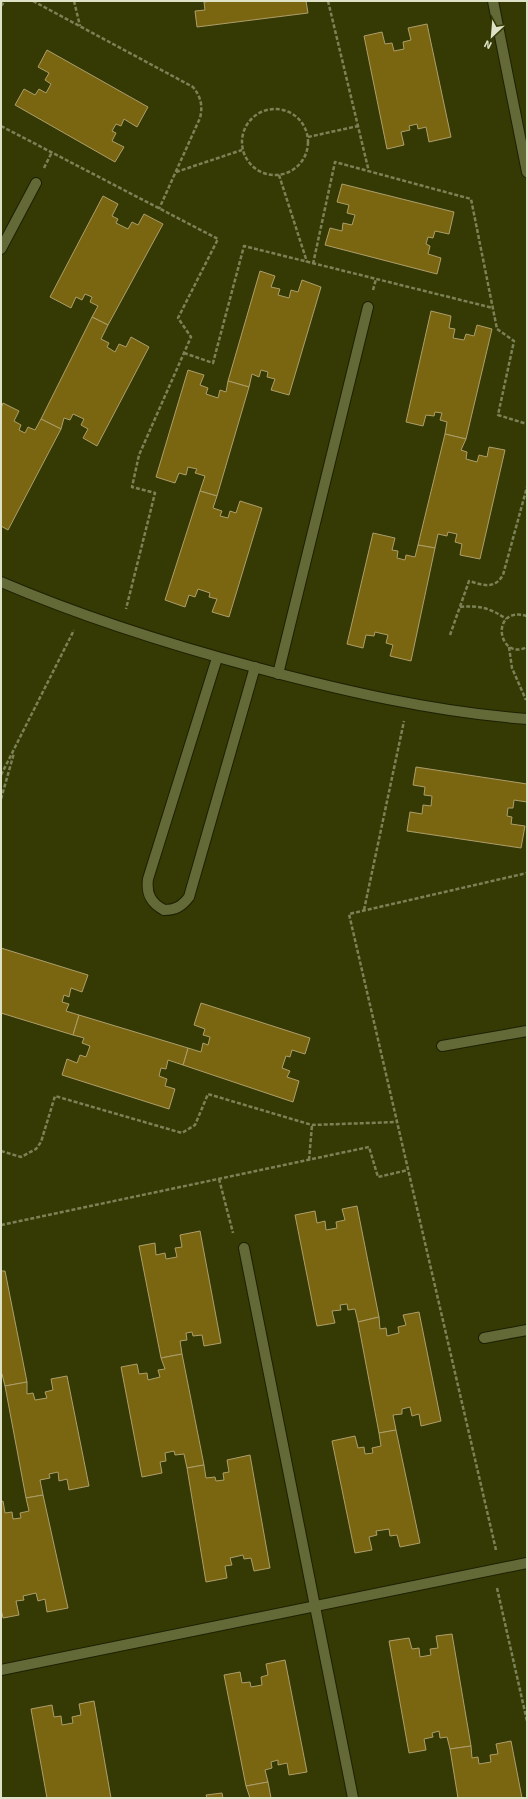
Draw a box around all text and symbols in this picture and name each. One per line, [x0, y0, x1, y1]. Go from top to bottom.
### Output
north arrow [472, 16, 512, 56]
text: N [481, 36, 494, 53]

